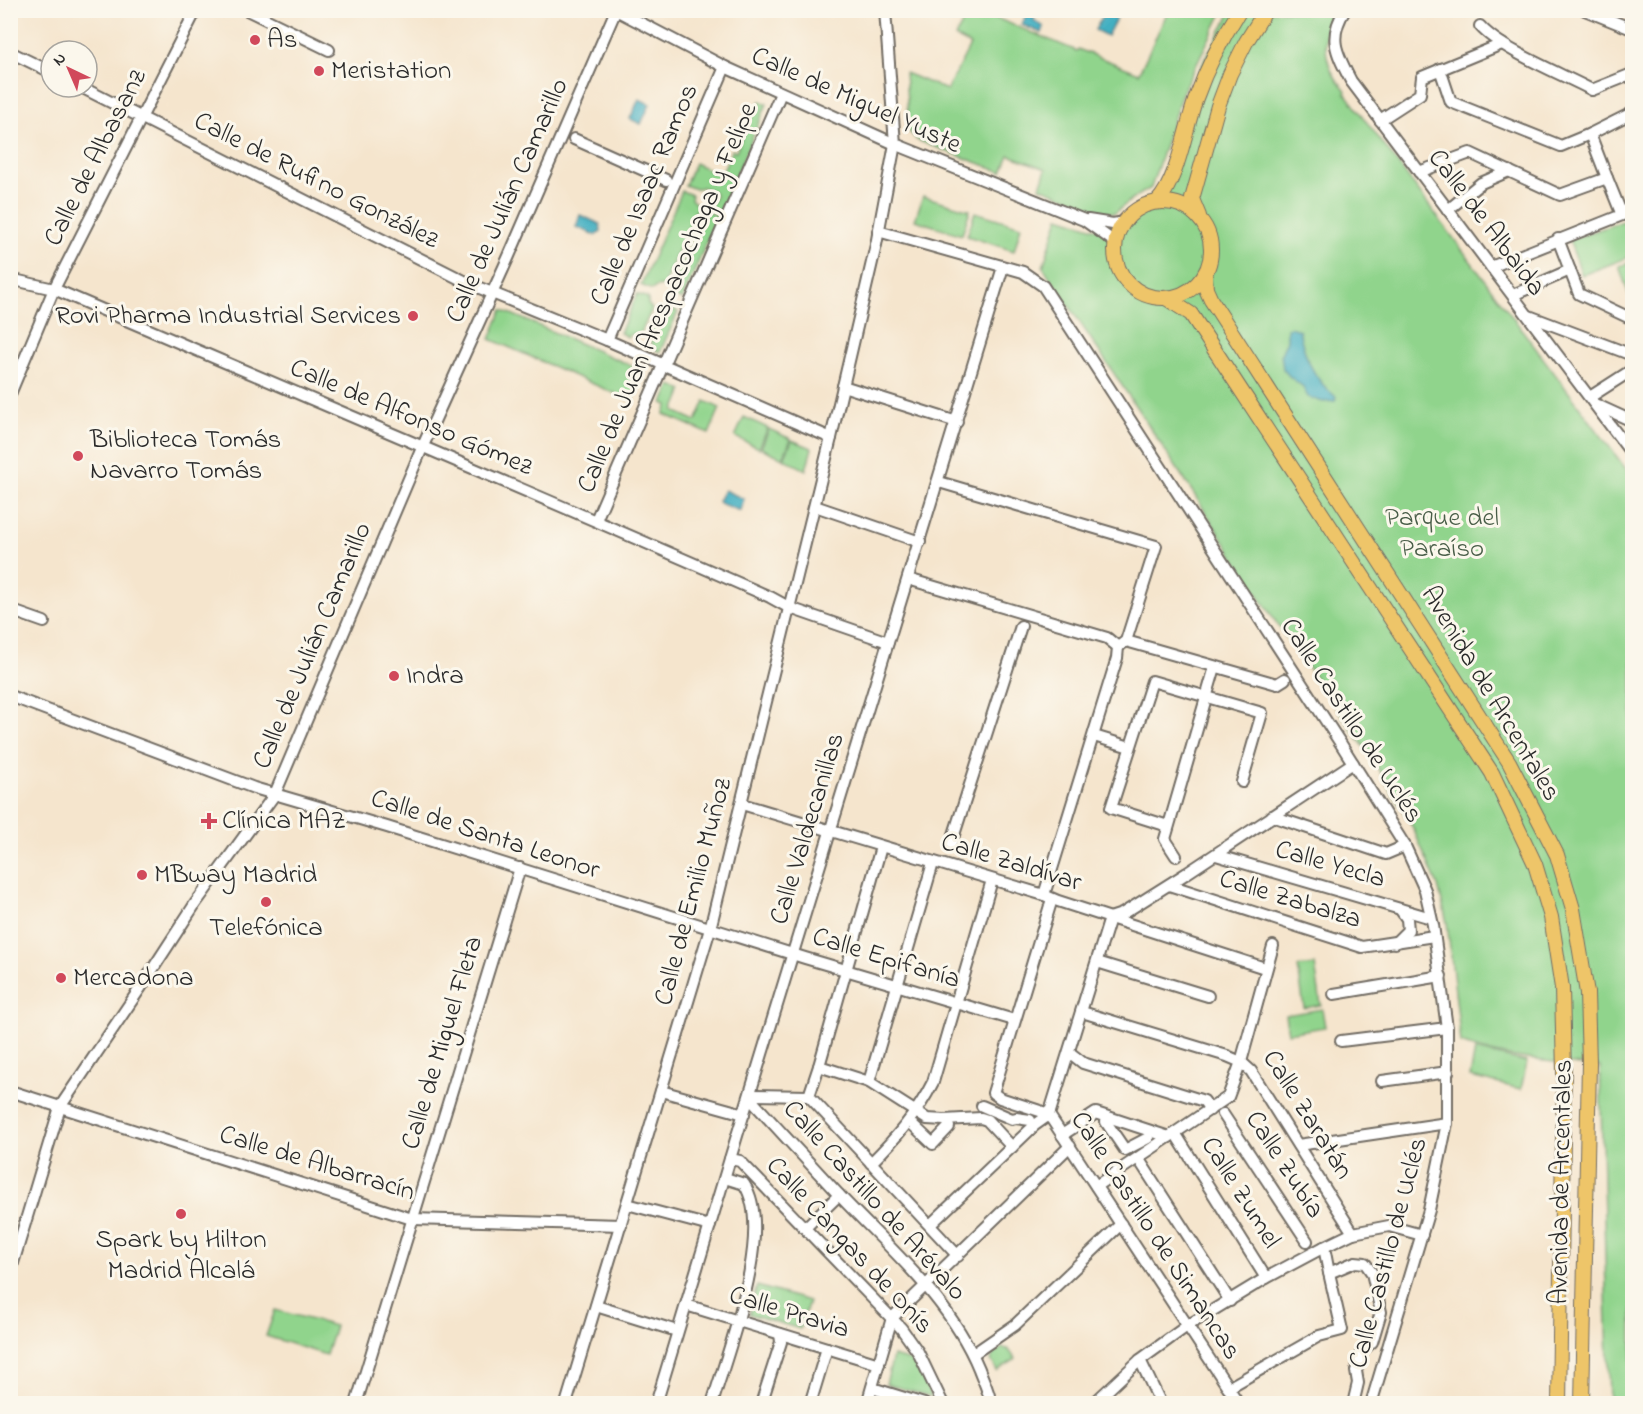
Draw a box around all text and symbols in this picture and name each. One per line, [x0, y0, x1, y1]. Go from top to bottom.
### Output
place label: As [267, 21, 297, 60]
marker: As [248, 33, 262, 47]
street label: Calle de Miguel Yuste [745, 37, 968, 165]
north arrow [39, 39, 99, 99]
text: N [48, 47, 72, 72]
place label: Meristation [331, 52, 451, 91]
street label: Calle de Albasanz [35, 62, 158, 253]
marker: Meristation [312, 64, 326, 78]
street label: Calle de Julián Camarillo [436, 72, 580, 330]
street label: Calle de Isaac Ramos [581, 78, 709, 312]
street label: Calle de Juan Arespacochaga y Felipe [568, 96, 769, 499]
street label: Calle de Rufino González [187, 102, 446, 260]
street label: Calle de Albaida [1417, 141, 1555, 305]
place label: Rovi Pharma Industrial Services [55, 297, 401, 336]
marker: Rovi Pharma Industrial Services [406, 309, 420, 323]
street label: Calle de Alfonso Gómez [283, 349, 539, 487]
place label: Biblioteca Tomás Navarro Tomás [89, 421, 281, 491]
marker: Biblioteca Tomás Navarro Tomás [71, 449, 85, 463]
park label: Parque del Paraíso [1385, 499, 1499, 569]
street label: Calle de Julián Camarillo [243, 517, 383, 775]
street label: Avenida de Arcentales [1410, 579, 1570, 809]
street label: Calle Castillo de Uclés [1270, 611, 1432, 831]
place label: Indra [406, 657, 464, 696]
marker: Indra [387, 669, 401, 683]
street label: Calle Valdecanillas [760, 728, 856, 930]
street label: Calle de Emilio Muñoz [645, 773, 743, 1010]
street label: Calle de Santa Leonor [365, 780, 605, 891]
place label: Clínica MAZ [222, 802, 346, 841]
marker: Clínica MAZ [200, 812, 218, 830]
street label: Calle Zaldívar [936, 823, 1087, 903]
street label: Calle Yecla [1270, 831, 1390, 899]
place label: MBway Madrid [154, 856, 317, 895]
street label: Calle Zabalza [1214, 860, 1366, 940]
marker: MBway Madrid [135, 868, 149, 882]
marker: Telefónica [259, 895, 273, 909]
place label: Telefónica [209, 909, 323, 948]
street label: Calle Epifanía [807, 918, 965, 1000]
street label: Calle de Miguel Fleta [392, 932, 494, 1154]
place label: Mercadona [73, 959, 194, 998]
marker: Mercadona [54, 971, 68, 985]
street label: Calle Zaratán [1252, 1043, 1362, 1187]
street label: Avenida de Arcentales [1540, 1059, 1584, 1305]
street label: Calle Castillo de Arévalo [773, 1092, 975, 1310]
street label: Calle Zubía [1234, 1103, 1334, 1227]
street label: Calle Castillo de Simancas [1060, 1104, 1250, 1368]
street label: Calle de Albarracín [214, 1116, 420, 1212]
street label: Calle Zumel [1190, 1129, 1290, 1257]
street label: Calle Castillo de Uclés [1339, 1133, 1439, 1373]
street label: Calle Cangas de Onís [756, 1148, 942, 1344]
marker: Spark by Hilton Madrid Alcalá [174, 1207, 188, 1221]
place label: Spark by Hilton Madrid Alcalá [95, 1221, 267, 1291]
street label: Calle Pravia [724, 1276, 854, 1350]

